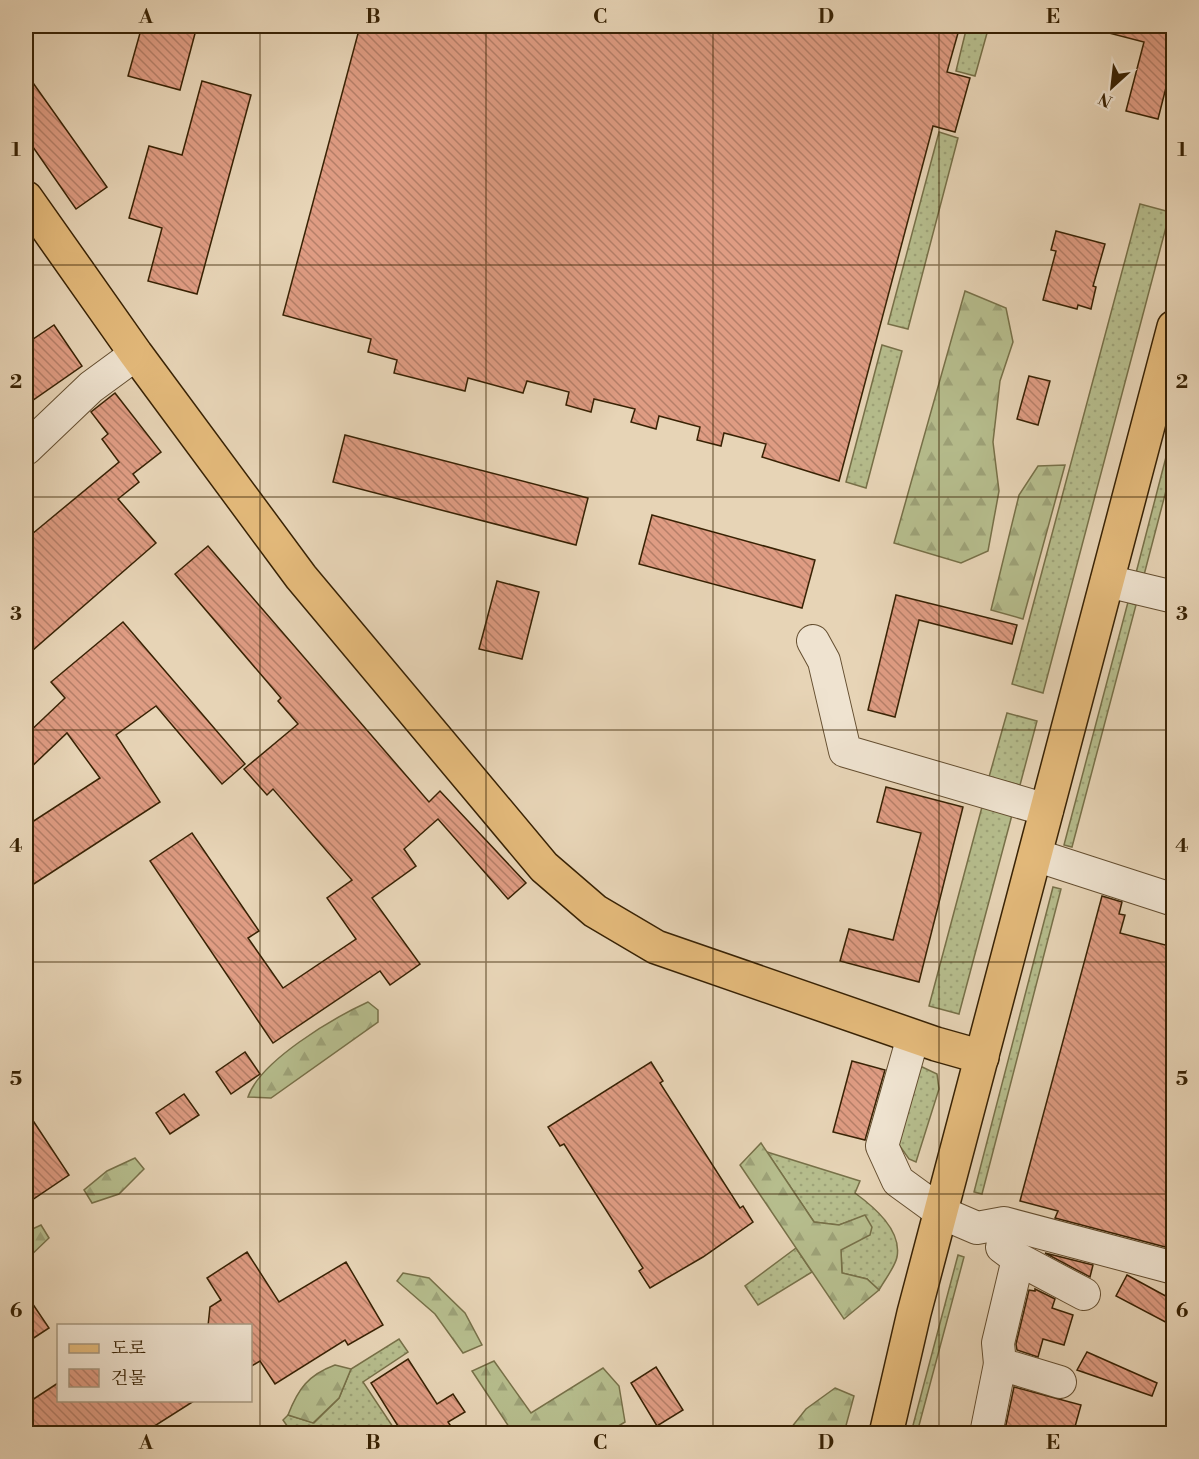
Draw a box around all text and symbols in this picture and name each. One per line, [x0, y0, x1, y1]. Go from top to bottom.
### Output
text: A [138, 5, 154, 30]
text: B [365, 5, 381, 30]
text: C [593, 5, 607, 30]
text: D [818, 5, 834, 30]
text: E [1046, 5, 1060, 30]
north arrow [1082, 57, 1142, 117]
text: N [1095, 88, 1116, 111]
text: 1 [11, 138, 21, 163]
text: 1 [1177, 138, 1187, 163]
text: 2 [10, 370, 22, 395]
text: 2 [1176, 370, 1188, 395]
text: 3 [10, 602, 22, 627]
text: 3 [1176, 602, 1188, 627]
text: 4 [9, 834, 23, 859]
text: 4 [1175, 834, 1189, 859]
text: 5 [10, 1067, 22, 1092]
text: 5 [1176, 1067, 1188, 1092]
text: 6 [10, 1299, 23, 1324]
text: 6 [1176, 1299, 1189, 1324]
legend [57, 1324, 252, 1402]
text: 도로 [111, 1337, 146, 1360]
text: 건물 [111, 1367, 146, 1390]
text: A [138, 1431, 154, 1456]
text: B [365, 1431, 381, 1456]
text: C [593, 1431, 607, 1456]
text: D [818, 1431, 834, 1456]
text: E [1046, 1431, 1060, 1456]

